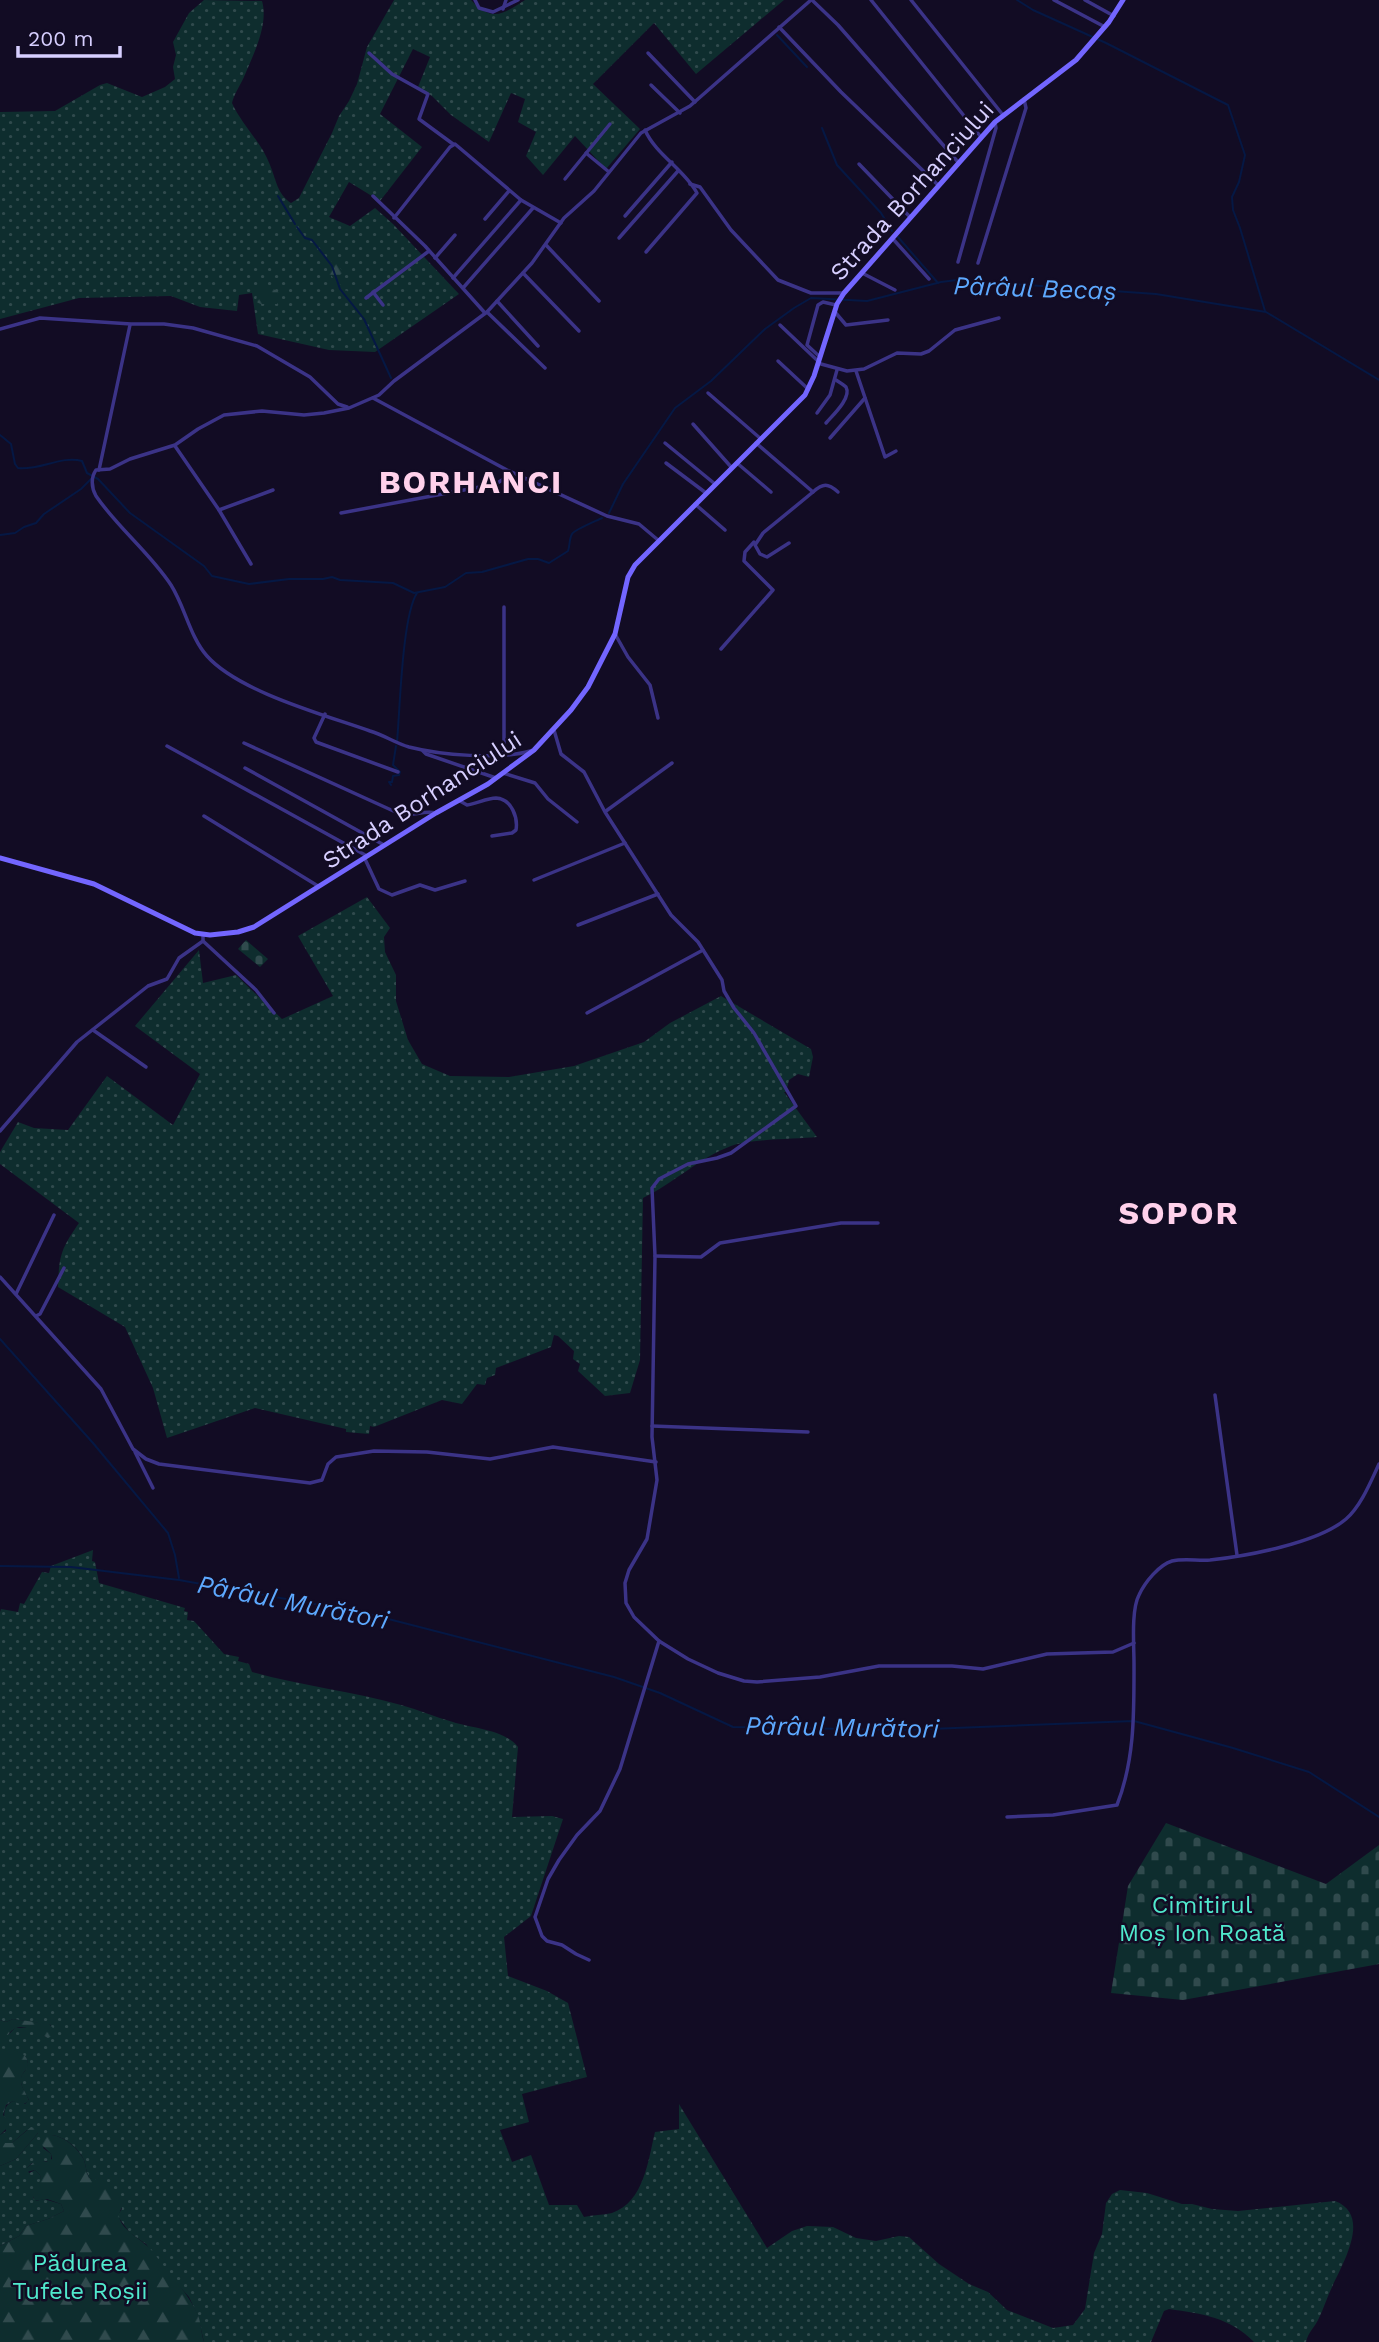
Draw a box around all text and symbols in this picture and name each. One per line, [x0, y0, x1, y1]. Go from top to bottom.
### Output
scale bar [18, 14, 119, 58]
text: 200 m [28, 26, 94, 51]
street label: Strada Borhanciului [824, 96, 1000, 286]
water label: Pârâul Becaș [953, 270, 1117, 306]
district label: BORHANCI [379, 463, 563, 501]
street label: Strada Borhanciului [317, 725, 527, 875]
district label: SOPOR [1118, 1194, 1240, 1232]
water label: Pârâul Murători [195, 1569, 392, 1635]
water label: Pârâul Murători [745, 1710, 941, 1744]
park label: Cimitirul Moș Ion Roată [1119, 1891, 1285, 1947]
park label: Pădurea Tufele Roșii [12, 2249, 148, 2305]

